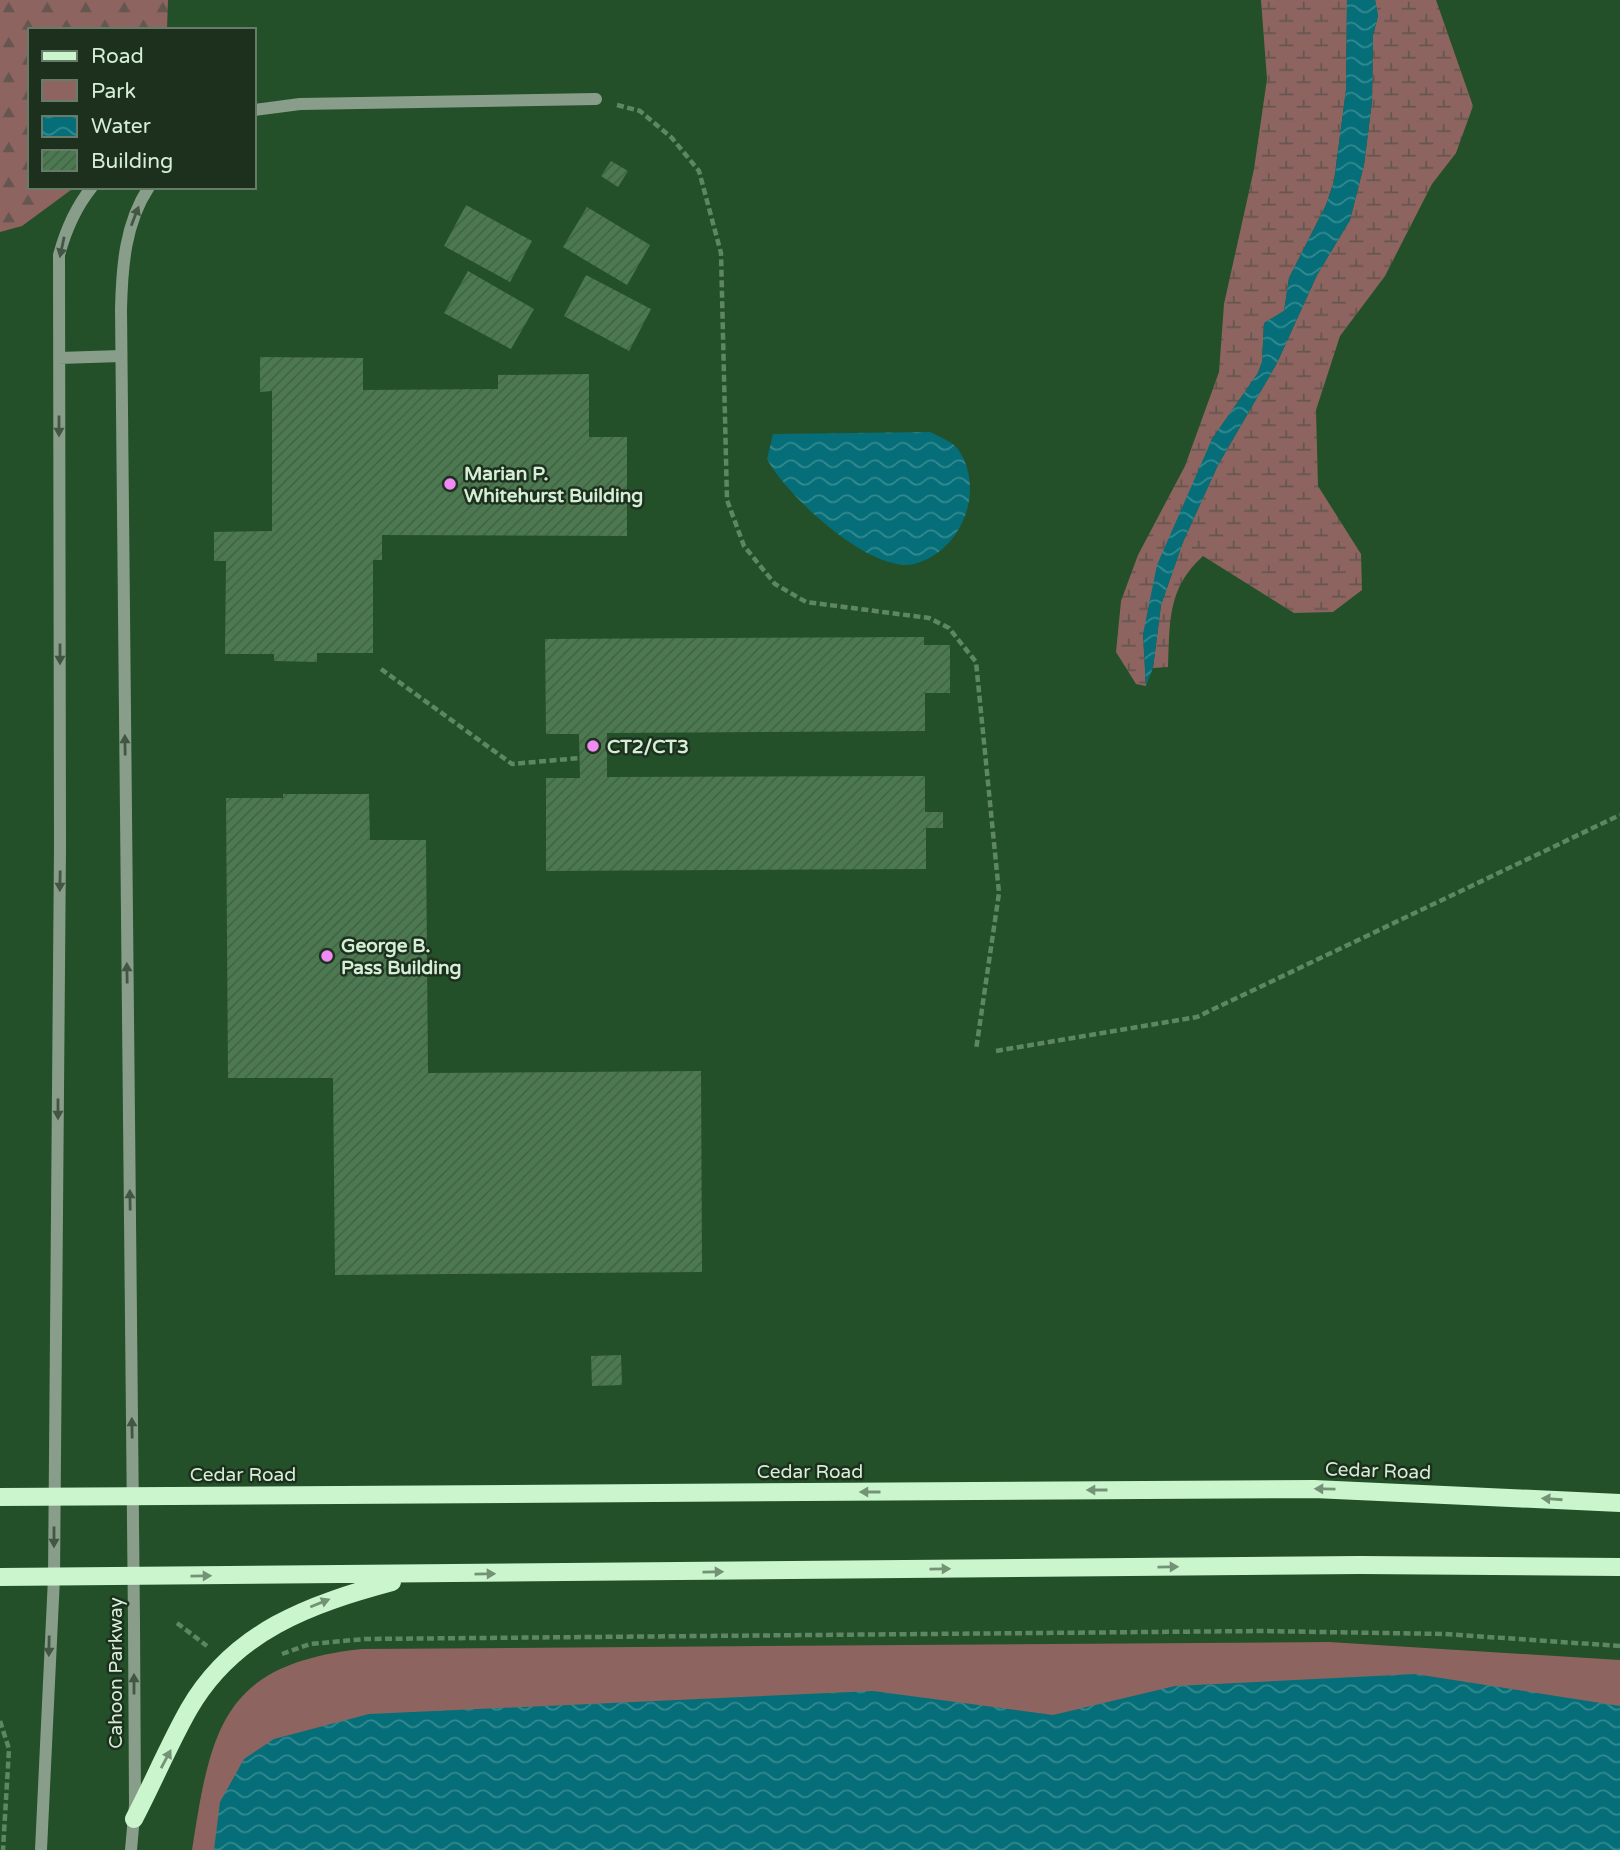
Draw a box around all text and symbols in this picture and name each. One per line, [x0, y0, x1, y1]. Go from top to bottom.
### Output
legend [28, 28, 256, 189]
text: Road [91, 44, 144, 69]
text: Park [91, 79, 136, 104]
text: Water [91, 114, 151, 139]
text: Building [91, 149, 173, 174]
one-way arrow [130, 205, 141, 226]
one-way arrow [56, 236, 67, 258]
one-way arrow [53, 415, 65, 437]
place label: Marian P. Whitehurst Building [464, 463, 643, 508]
marker: Marian P. Whitehurst Building [442, 476, 458, 492]
one-way arrow [54, 643, 66, 665]
one-way arrow [119, 734, 131, 756]
place label: CT2/CT3 [607, 736, 689, 758]
marker: CT2/CT3 [585, 738, 601, 754]
one-way arrow [54, 870, 66, 892]
place label: George B. Pass Building [341, 935, 461, 980]
marker: George B. Pass Building [319, 948, 335, 964]
one-way arrow [122, 961, 133, 983]
one-way arrow [52, 1098, 64, 1120]
one-way arrow [124, 1189, 136, 1211]
one-way arrow [126, 1416, 138, 1438]
street label: Cedar Road [1324, 1458, 1431, 1484]
street label: Cedar Road [757, 1461, 863, 1483]
street label: Cedar Road [190, 1464, 296, 1486]
one-way arrow [1313, 1483, 1335, 1495]
one-way arrow [1086, 1484, 1108, 1496]
one-way arrow [858, 1486, 880, 1497]
one-way arrow [1541, 1493, 1563, 1504]
one-way arrow [48, 1526, 60, 1548]
one-way arrow [1157, 1561, 1179, 1573]
one-way arrow [929, 1563, 951, 1575]
one-way arrow [702, 1566, 724, 1578]
one-way arrow [474, 1568, 496, 1580]
one-way arrow [191, 1570, 213, 1581]
street label: Cahoon Parkway [105, 1597, 127, 1749]
one-way arrow [310, 1597, 331, 1608]
one-way arrow [44, 1635, 55, 1657]
one-way arrow [128, 1673, 140, 1695]
one-way arrow [159, 1748, 171, 1768]

